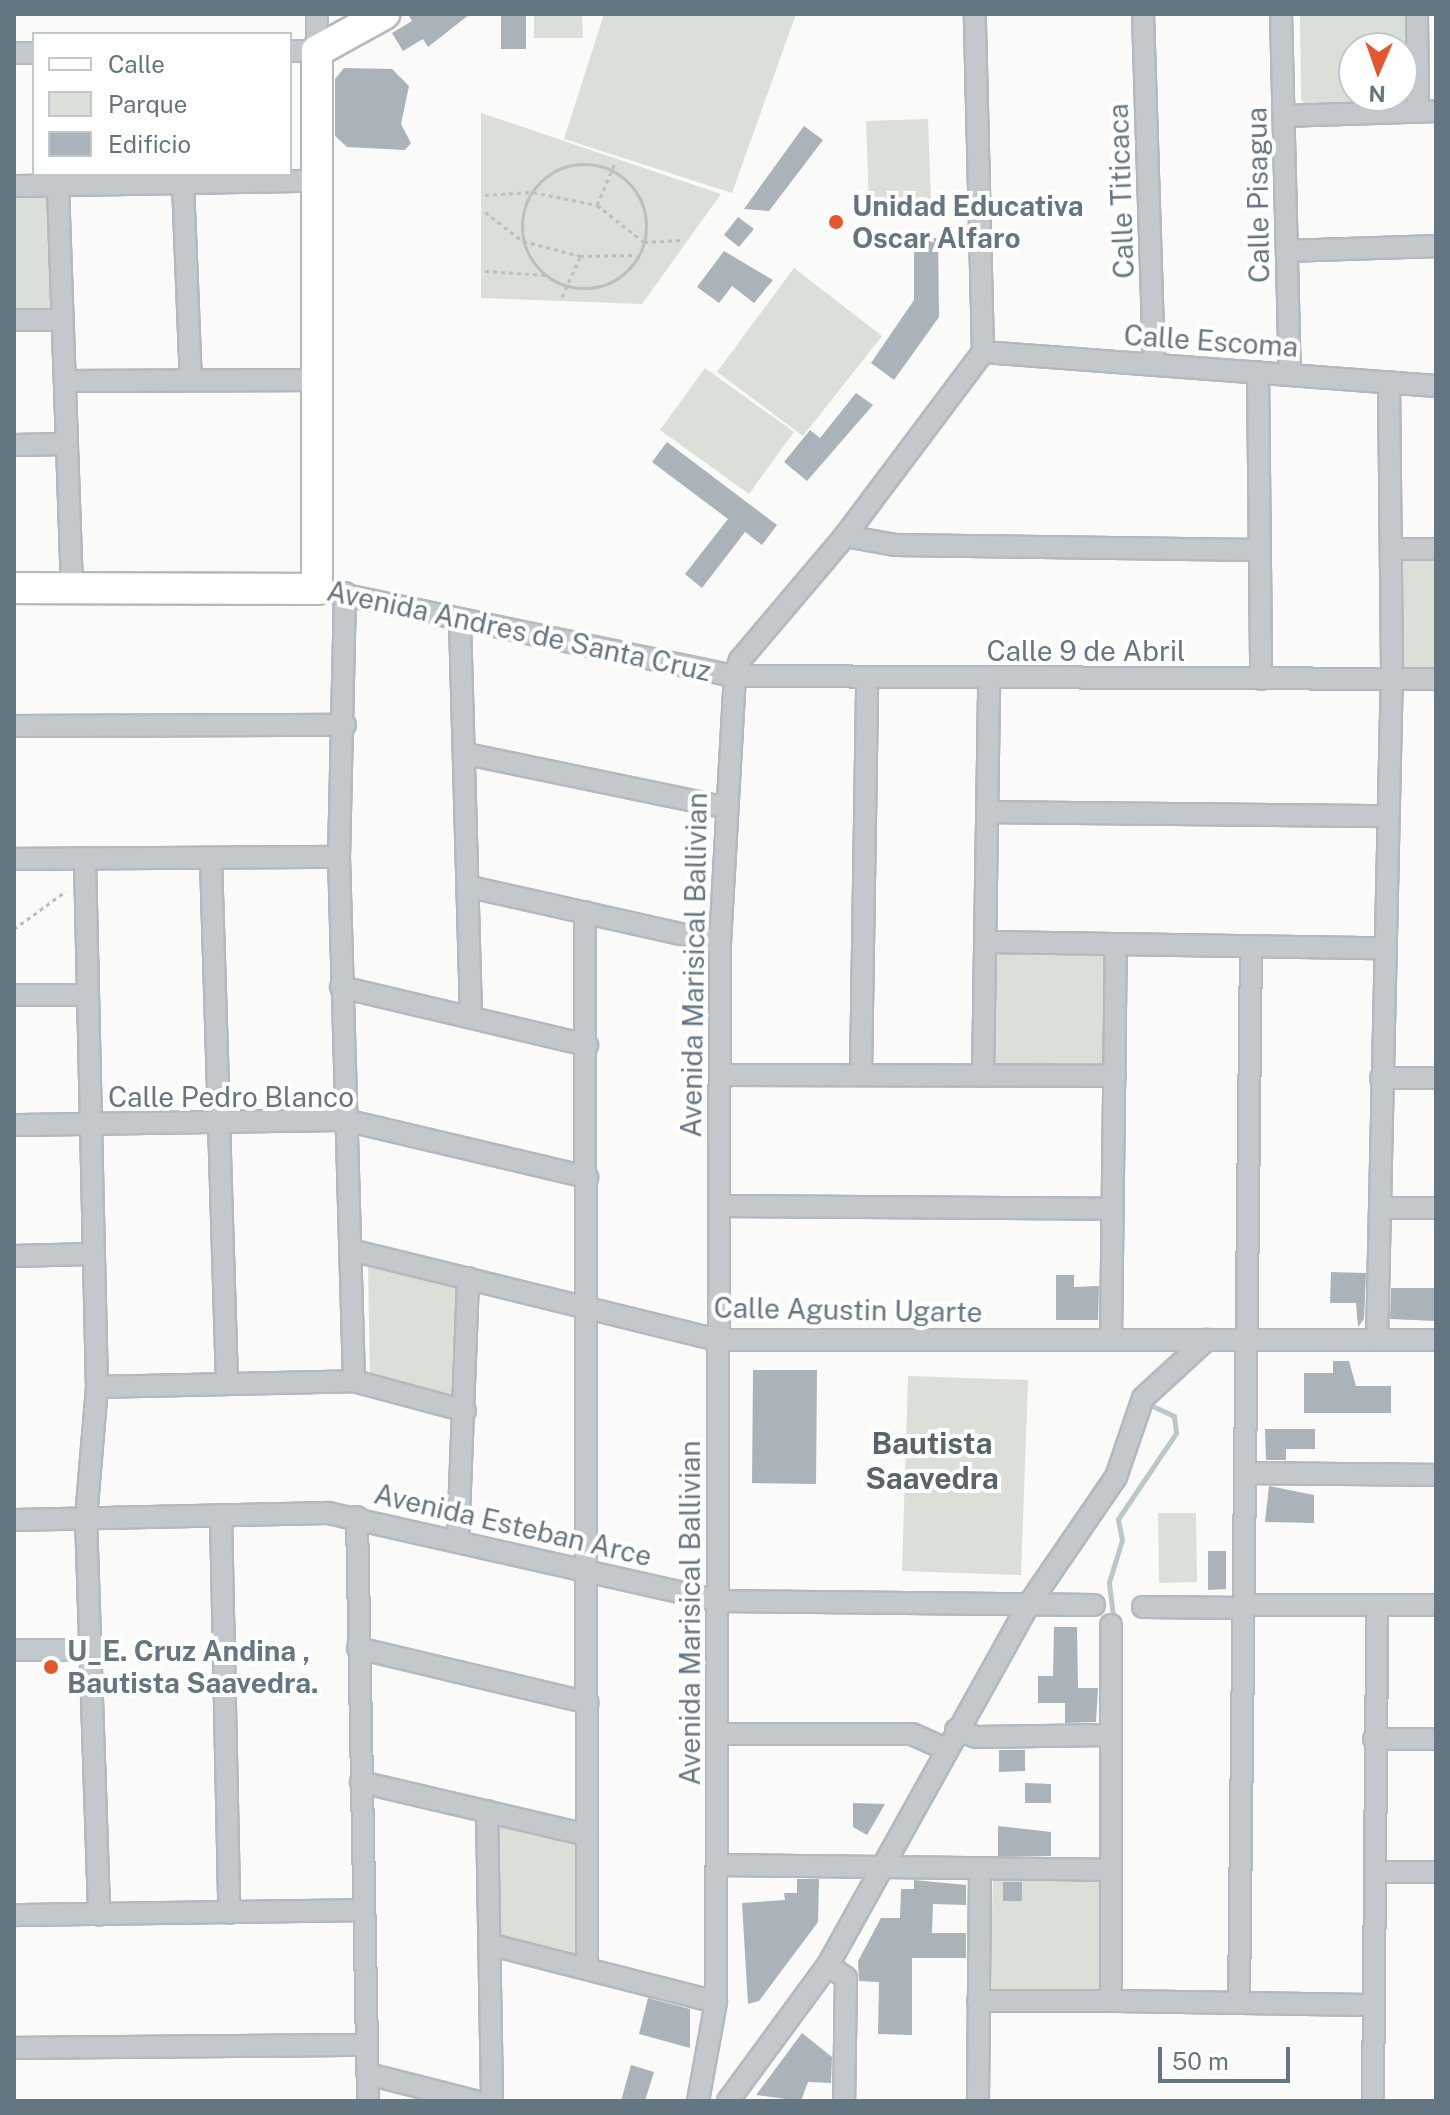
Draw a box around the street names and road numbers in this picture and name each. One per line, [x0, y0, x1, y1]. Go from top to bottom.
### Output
street label: Calle Titicaca [1101, 103, 1141, 279]
street label: Calle Pisagua [1240, 107, 1276, 283]
street label: Calle Escoma [1123, 318, 1299, 364]
street label: Avenida Andres de Santa Cruz [324, 574, 714, 688]
street label: Calle 9 de Abril [986, 634, 1186, 668]
street label: Avenida Marisical Ballivian [674, 792, 714, 1138]
street label: Calle Pedro Blanco [108, 1080, 354, 1114]
street label: Calle Agustin Ugarte [713, 1291, 983, 1329]
street label: Avenida Marisical Ballivian [673, 1440, 707, 1786]
street label: Avenida Esteban Arce [371, 1477, 655, 1573]

